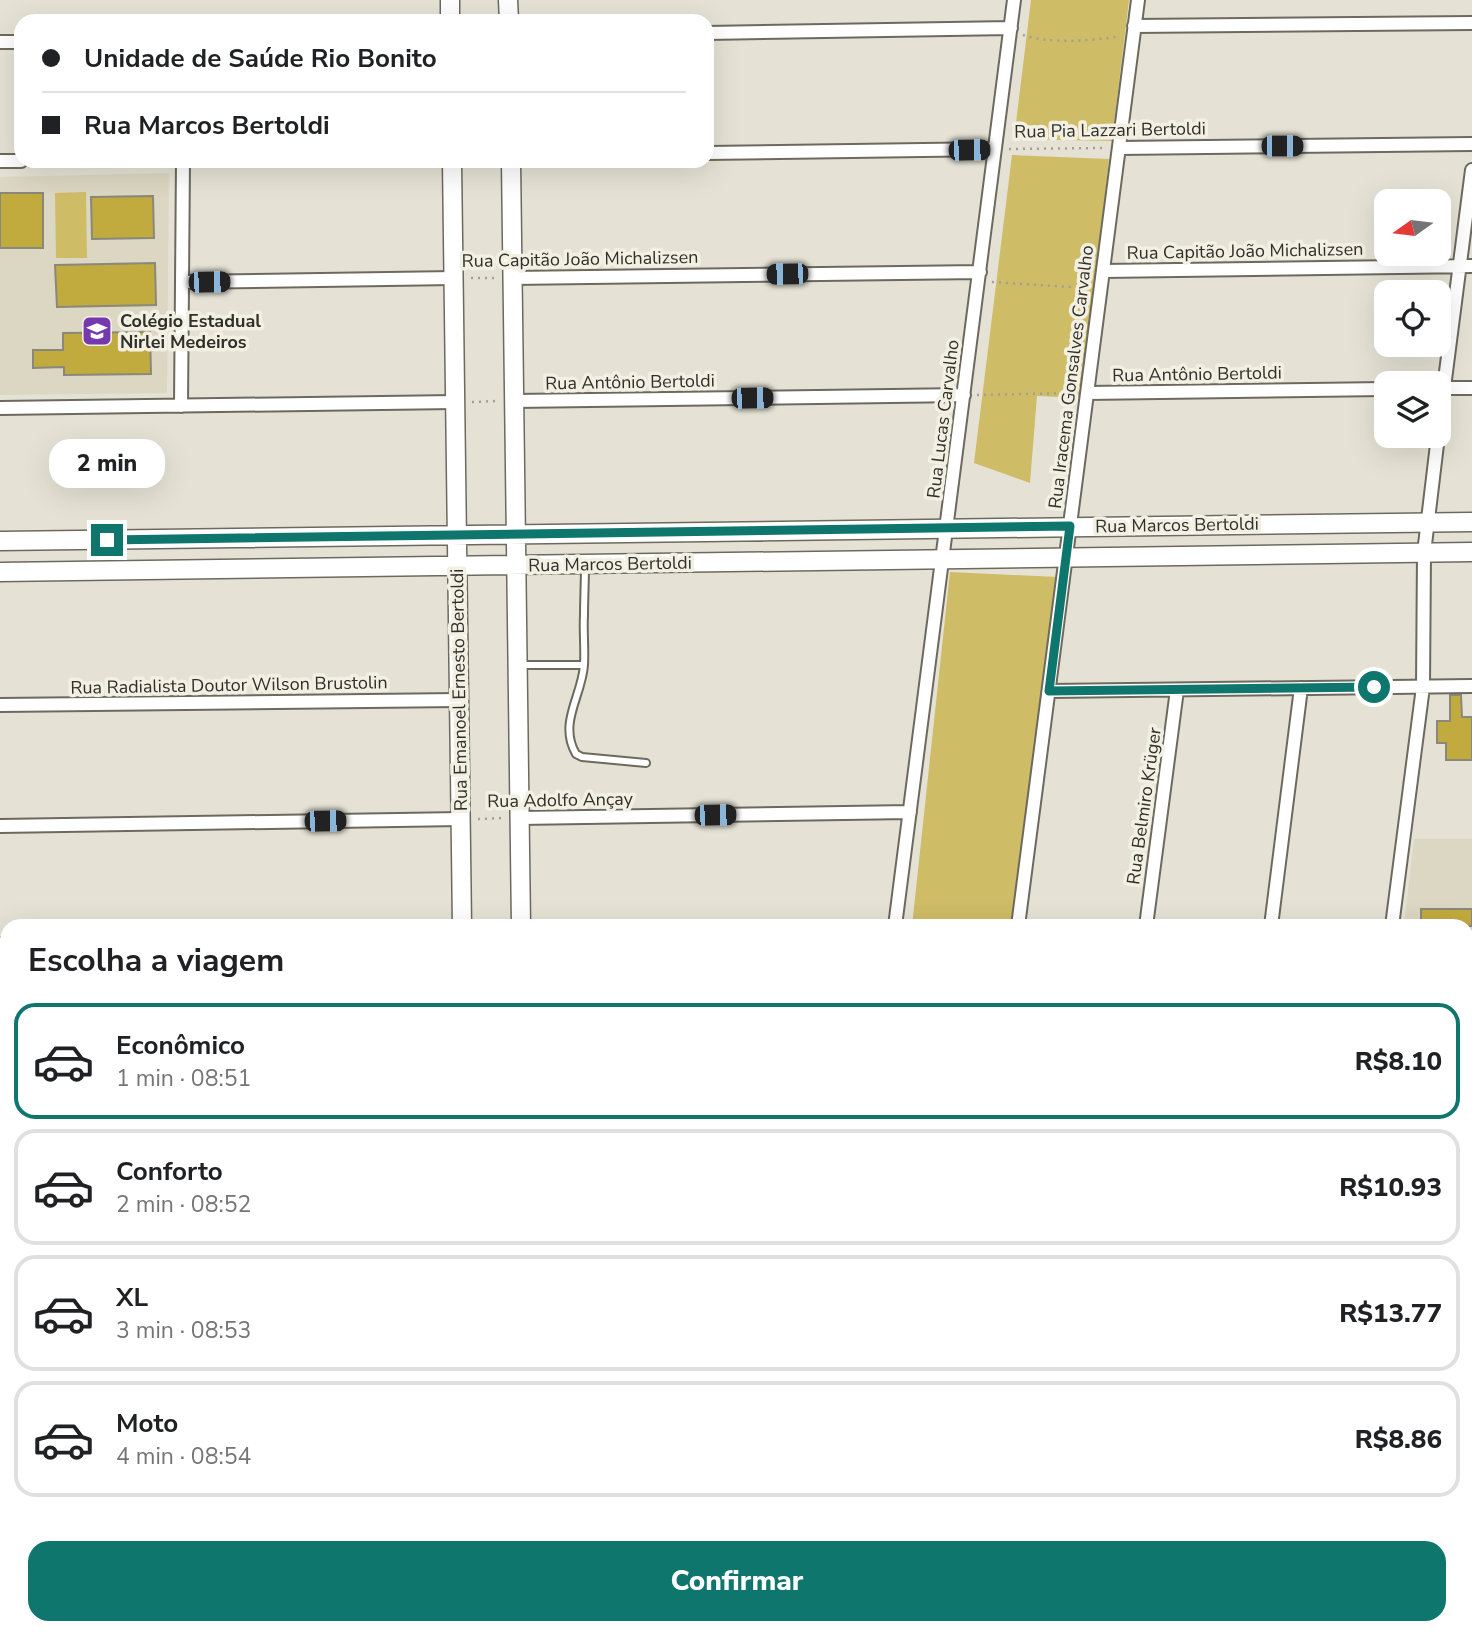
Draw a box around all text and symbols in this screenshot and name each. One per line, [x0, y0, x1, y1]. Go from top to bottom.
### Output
text: Unidade de Saúde Rio Bonito [84, 41, 437, 76]
text: Rua Marcos Bertoldi [84, 108, 330, 143]
street label: Rua Pia Lazzari Bertoldi [1014, 116, 1206, 144]
car [1262, 136, 1304, 157]
car [948, 139, 991, 161]
north arrow [1374, 189, 1451, 266]
map controls [1374, 189, 1451, 448]
street label: Rua Capitão João Michalizsen [1126, 237, 1364, 265]
street label: Rua Iracema Gonsalves Carvalho [1043, 244, 1099, 510]
street label: Rua Capitão João Michalizsen [461, 245, 699, 273]
car [766, 263, 809, 285]
car [188, 271, 231, 293]
button: locate [1374, 280, 1451, 357]
place label: Colégio Estadual Nirlei Medeiros [120, 309, 261, 354]
school or university icon: Colégio Estadual Nirlei Medeiros [80, 314, 114, 348]
street label: Rua Lucas Carvalho [921, 338, 965, 500]
street label: Rua Antônio Bertoldi [1112, 361, 1282, 387]
street label: Rua Antônio Bertoldi [545, 369, 715, 395]
button: layers [1374, 371, 1451, 448]
car [731, 387, 774, 409]
callout: 2 min [49, 438, 165, 488]
text: 2 min [77, 448, 137, 479]
street label: Rua Marcos Bertoldi [1095, 512, 1259, 538]
route end [91, 524, 123, 556]
street label: Rua Marcos Bertoldi [528, 551, 692, 577]
street label: Rua Emanoel Ernesto Bertoldi [445, 569, 473, 811]
street label: Rua Radialista Doutor Wilson Brustolin [70, 670, 388, 700]
route start [1358, 671, 1390, 703]
street label: Rua Belmiro Krüger [1121, 725, 1167, 886]
street label: Rua Adolfo Ançay [487, 787, 634, 813]
car [694, 804, 737, 826]
car [304, 810, 347, 832]
text: Escolha a viagem [28, 939, 284, 982]
text: Econômico [116, 1028, 245, 1063]
icon: car [32, 1030, 95, 1093]
text: R$8.10 [1355, 1044, 1442, 1079]
text: 1 min · 08:51 [116, 1063, 251, 1094]
text: Conforto [116, 1154, 223, 1189]
icon: car [32, 1156, 95, 1219]
text: R$10.93 [1339, 1170, 1442, 1205]
text: 2 min · 08:52 [116, 1189, 251, 1220]
text: XL [116, 1280, 148, 1315]
icon: car [32, 1282, 95, 1345]
text: R$13.77 [1339, 1296, 1442, 1331]
text: 3 min · 08:53 [116, 1315, 251, 1346]
text: Moto [116, 1406, 178, 1441]
icon: car [32, 1408, 95, 1471]
text: R$8.86 [1355, 1422, 1442, 1457]
text: 4 min · 08:54 [116, 1441, 251, 1472]
button: Confirmar [28, 1541, 1446, 1621]

